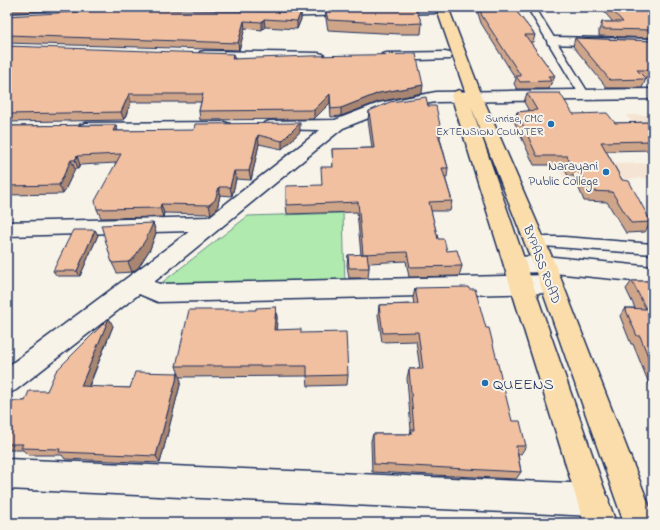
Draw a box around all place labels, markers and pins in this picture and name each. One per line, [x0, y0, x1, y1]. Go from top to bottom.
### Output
place label: Sunrise, CMC EXTENSION COUNTER [436, 111, 544, 140]
marker: Sunrise, CMC EXTENSION COUNTER [546, 119, 556, 129]
place label: Narayani Public College [528, 157, 598, 192]
marker: Narayani Public College [601, 167, 611, 177]
place label: QUEENS [493, 373, 554, 397]
marker: QUEENS [480, 378, 490, 388]

